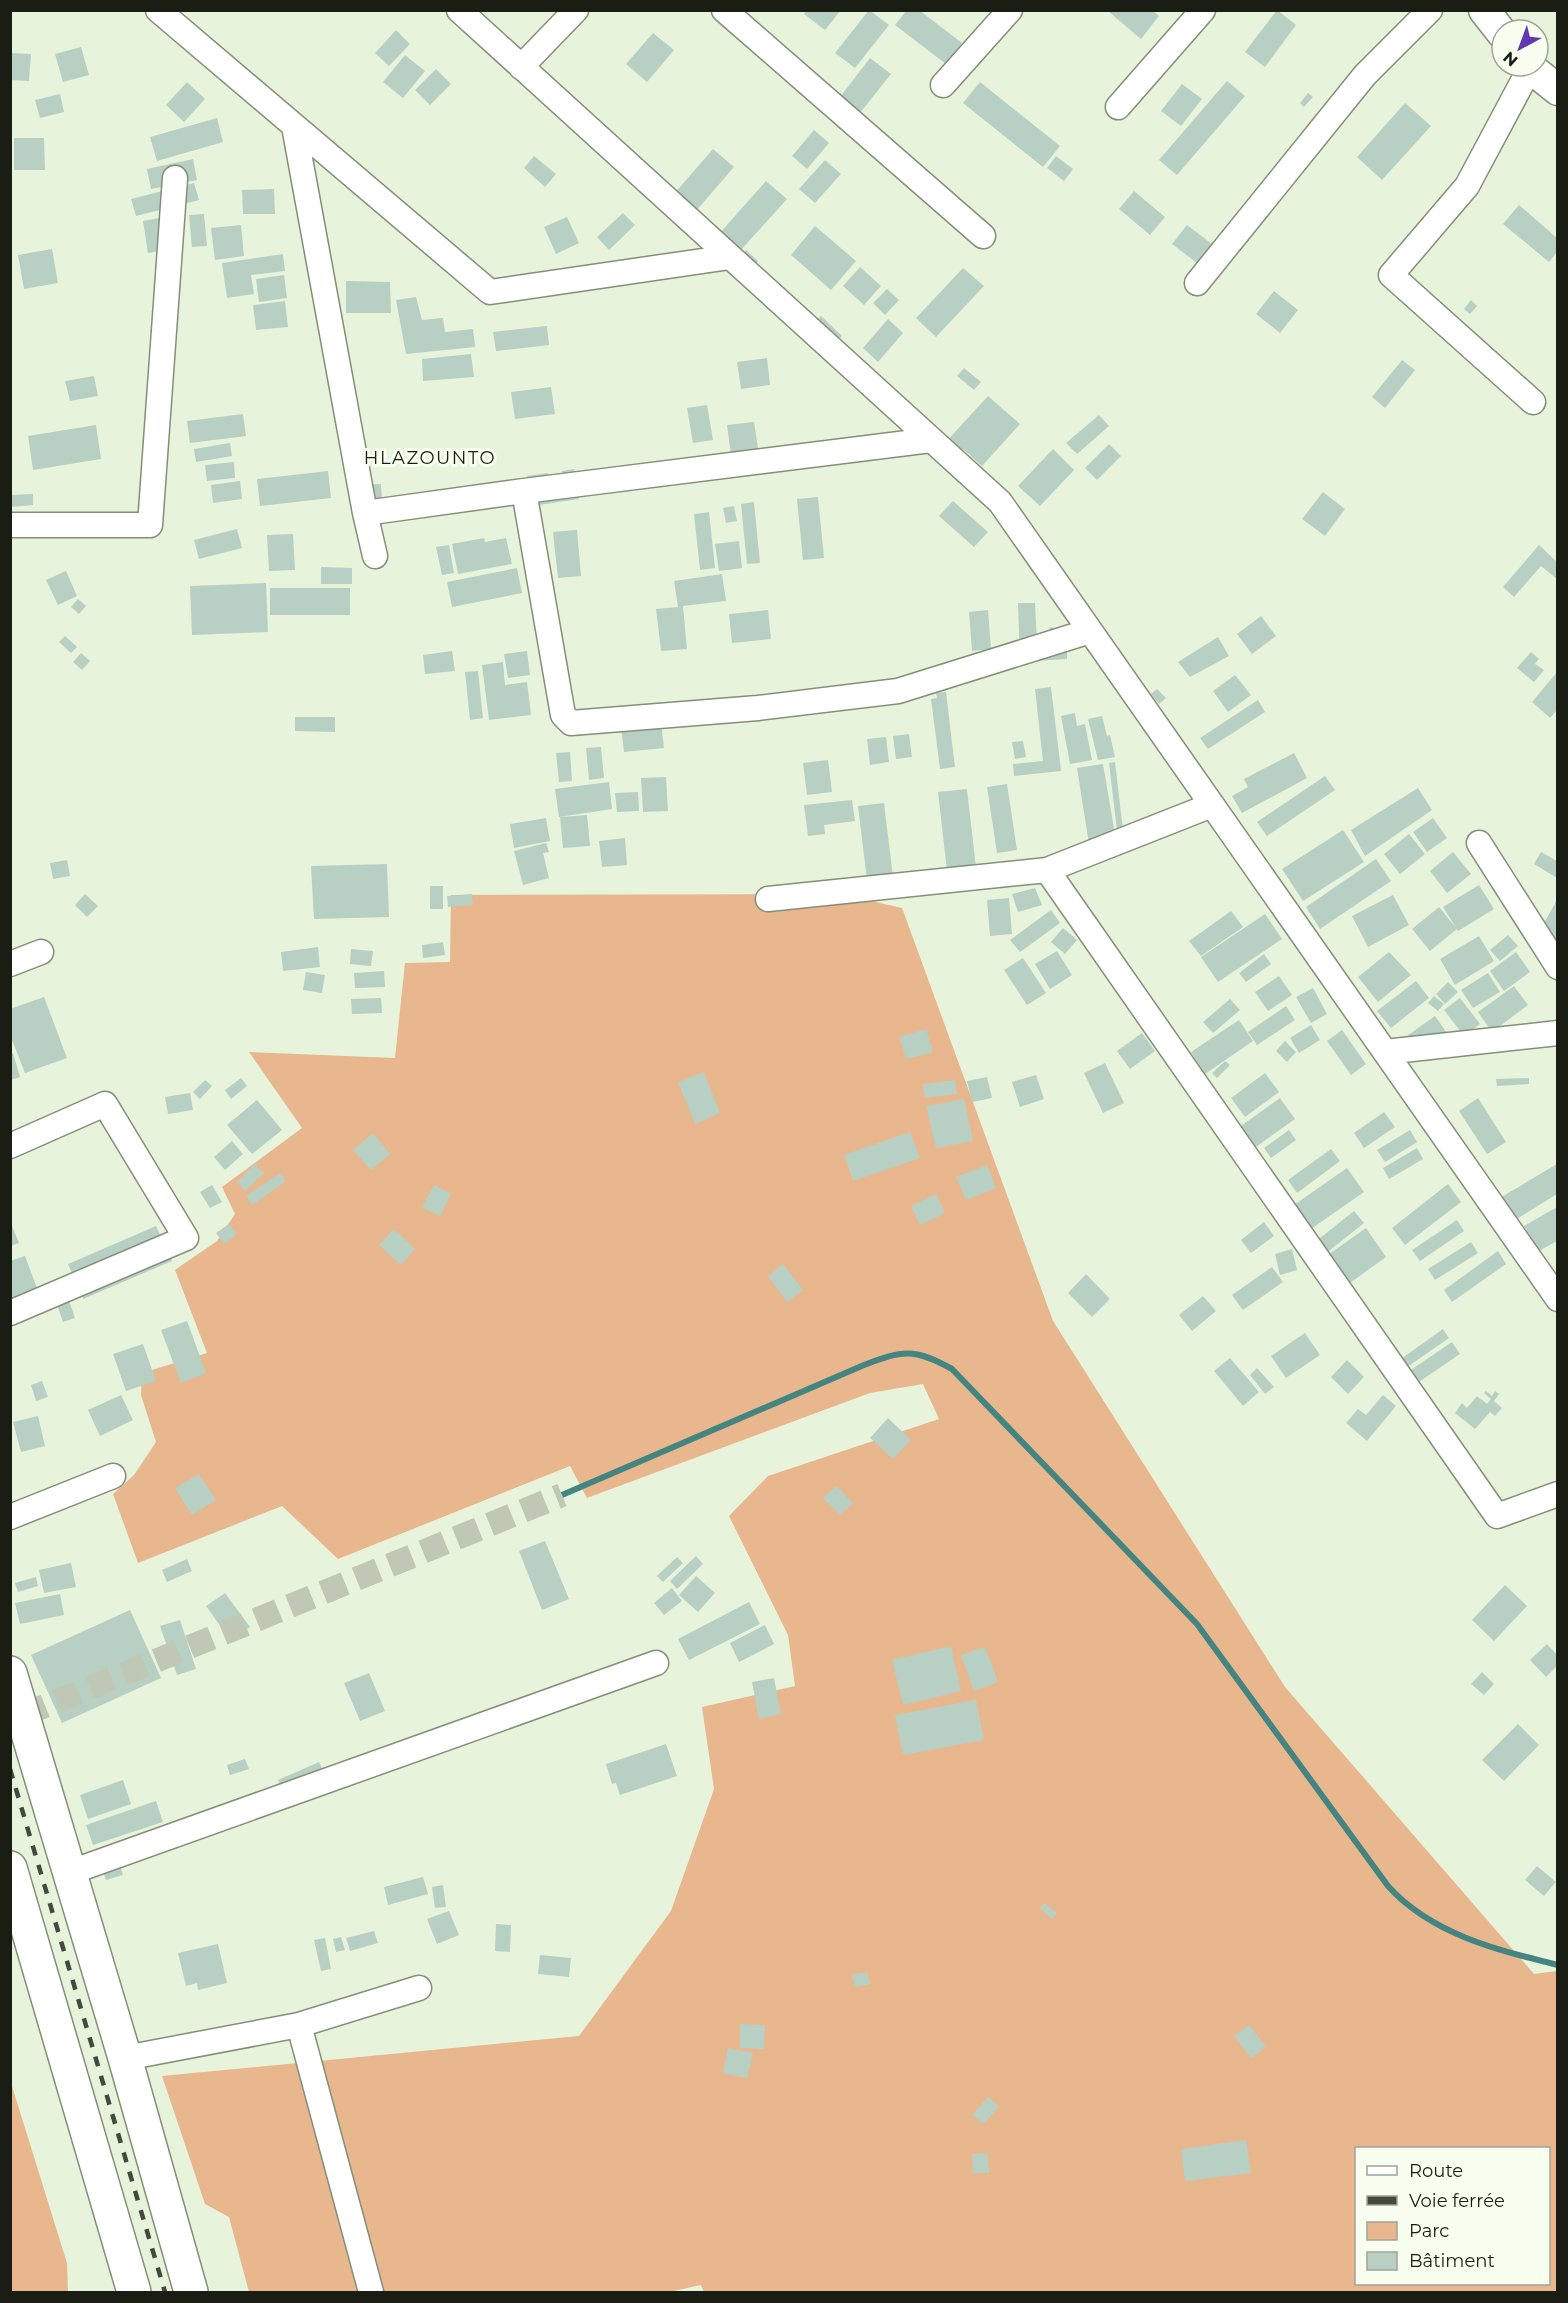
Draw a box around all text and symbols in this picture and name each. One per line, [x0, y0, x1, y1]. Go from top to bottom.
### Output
north arrow [1490, 18, 1550, 78]
text: N [1499, 48, 1522, 70]
district label: HLAZOUNTO [364, 447, 496, 469]
legend [1355, 2147, 1550, 2285]
text: Route [1409, 2160, 1463, 2182]
text: Voie ferrée [1409, 2190, 1505, 2212]
text: Parc [1409, 2220, 1449, 2242]
text: Bâtiment [1409, 2250, 1495, 2272]

